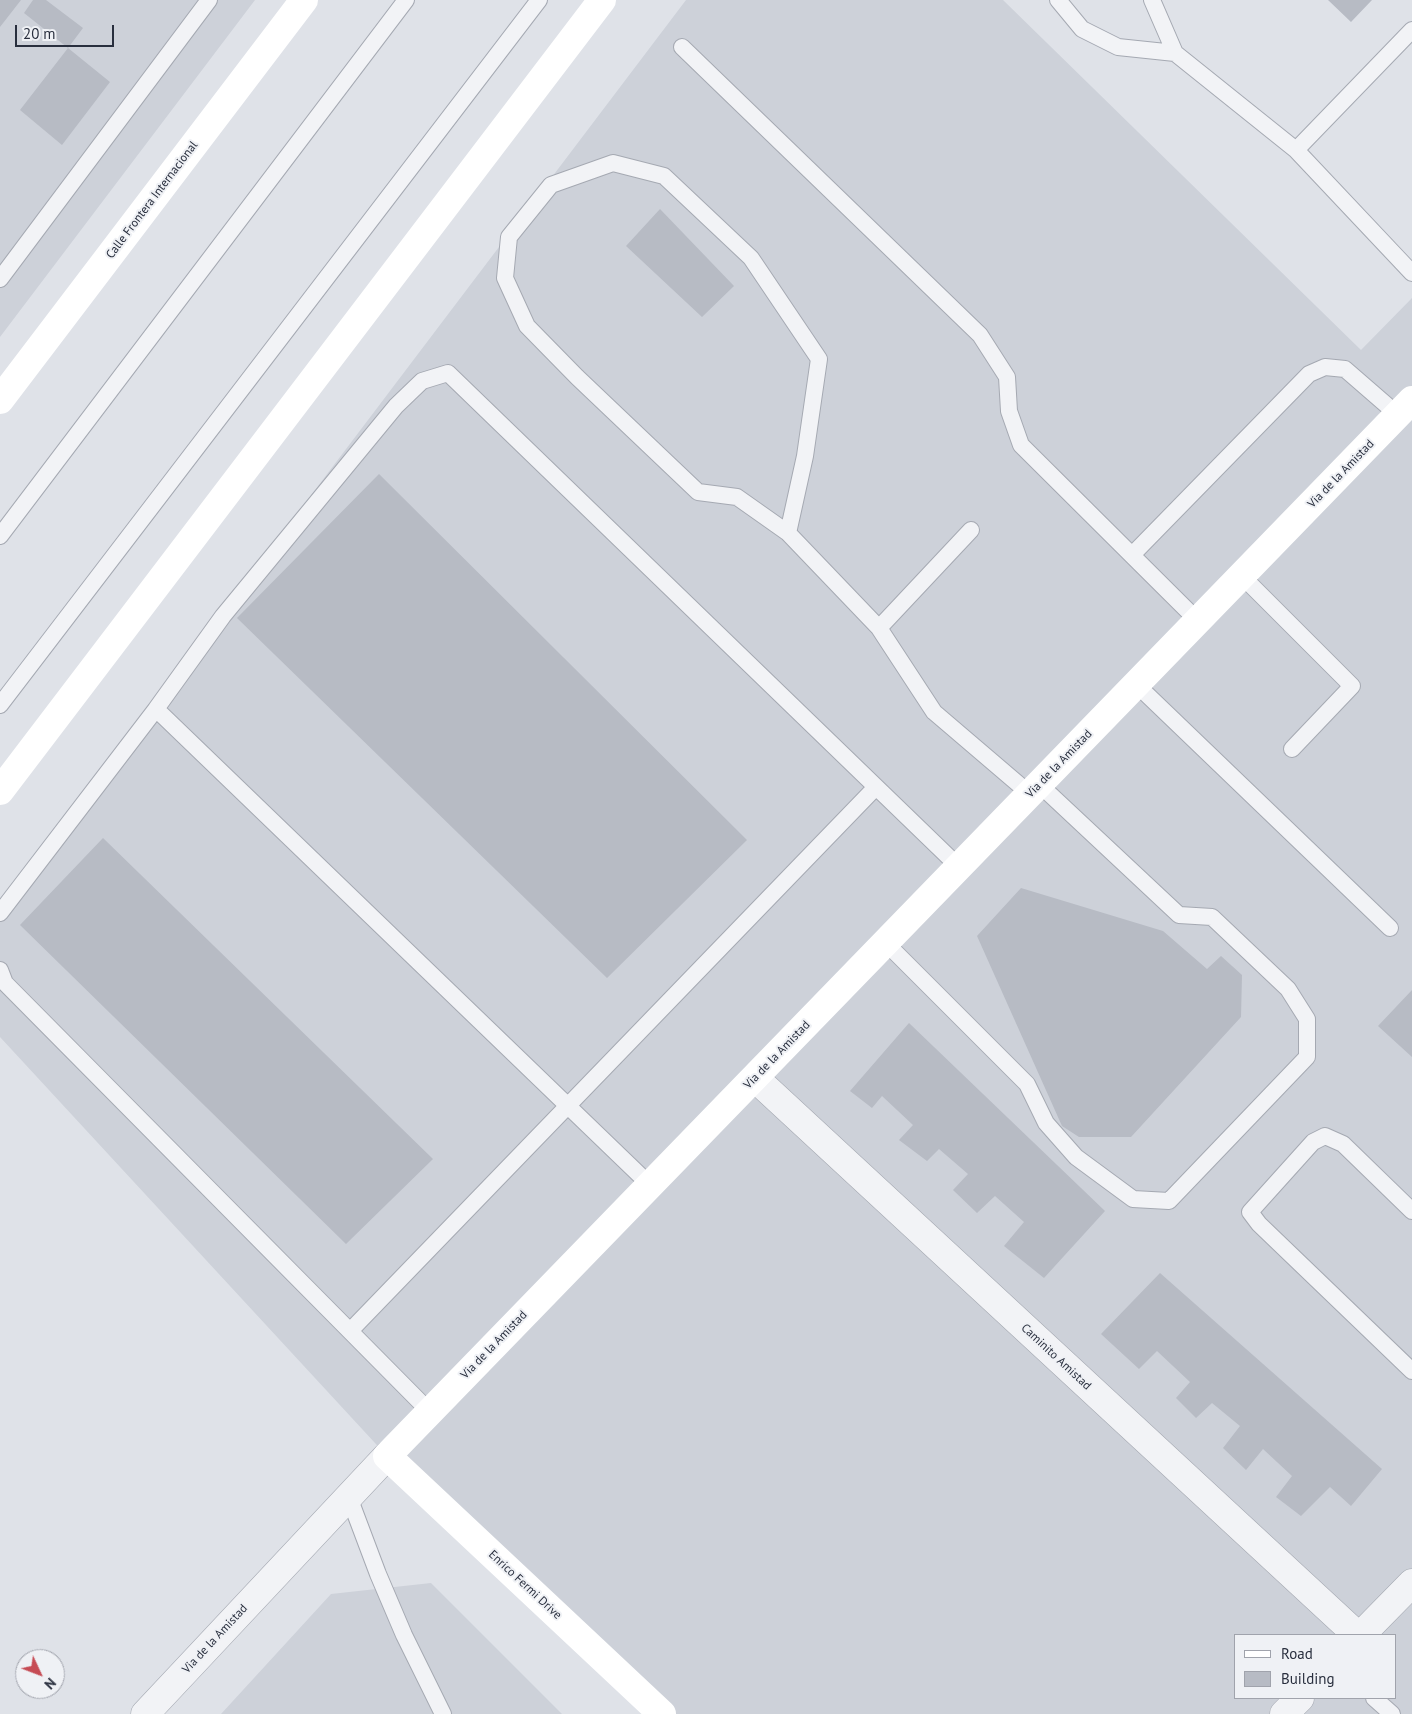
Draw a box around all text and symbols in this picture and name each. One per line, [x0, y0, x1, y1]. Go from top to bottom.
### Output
scale bar [18, 15, 116, 47]
text: 20 m [23, 24, 56, 43]
street label: Calle Frontera Internacional [103, 138, 201, 262]
street label: Via de la Amistad [1305, 437, 1377, 511]
street label: Via de la Amistad [1023, 727, 1095, 801]
street label: Via de la Amistad [741, 1018, 813, 1092]
street label: Via de la Amistad [458, 1308, 530, 1382]
street label: Caminito Amistad [1018, 1321, 1094, 1393]
street label: Enrico Fermi Drive [486, 1548, 564, 1622]
street label: Via de la Amistad [179, 1602, 251, 1676]
legend [1234, 1634, 1397, 1699]
text: Road [1281, 1644, 1313, 1663]
north arrow [15, 1649, 65, 1699]
text: Building [1281, 1669, 1335, 1688]
text: N [41, 1674, 60, 1693]

